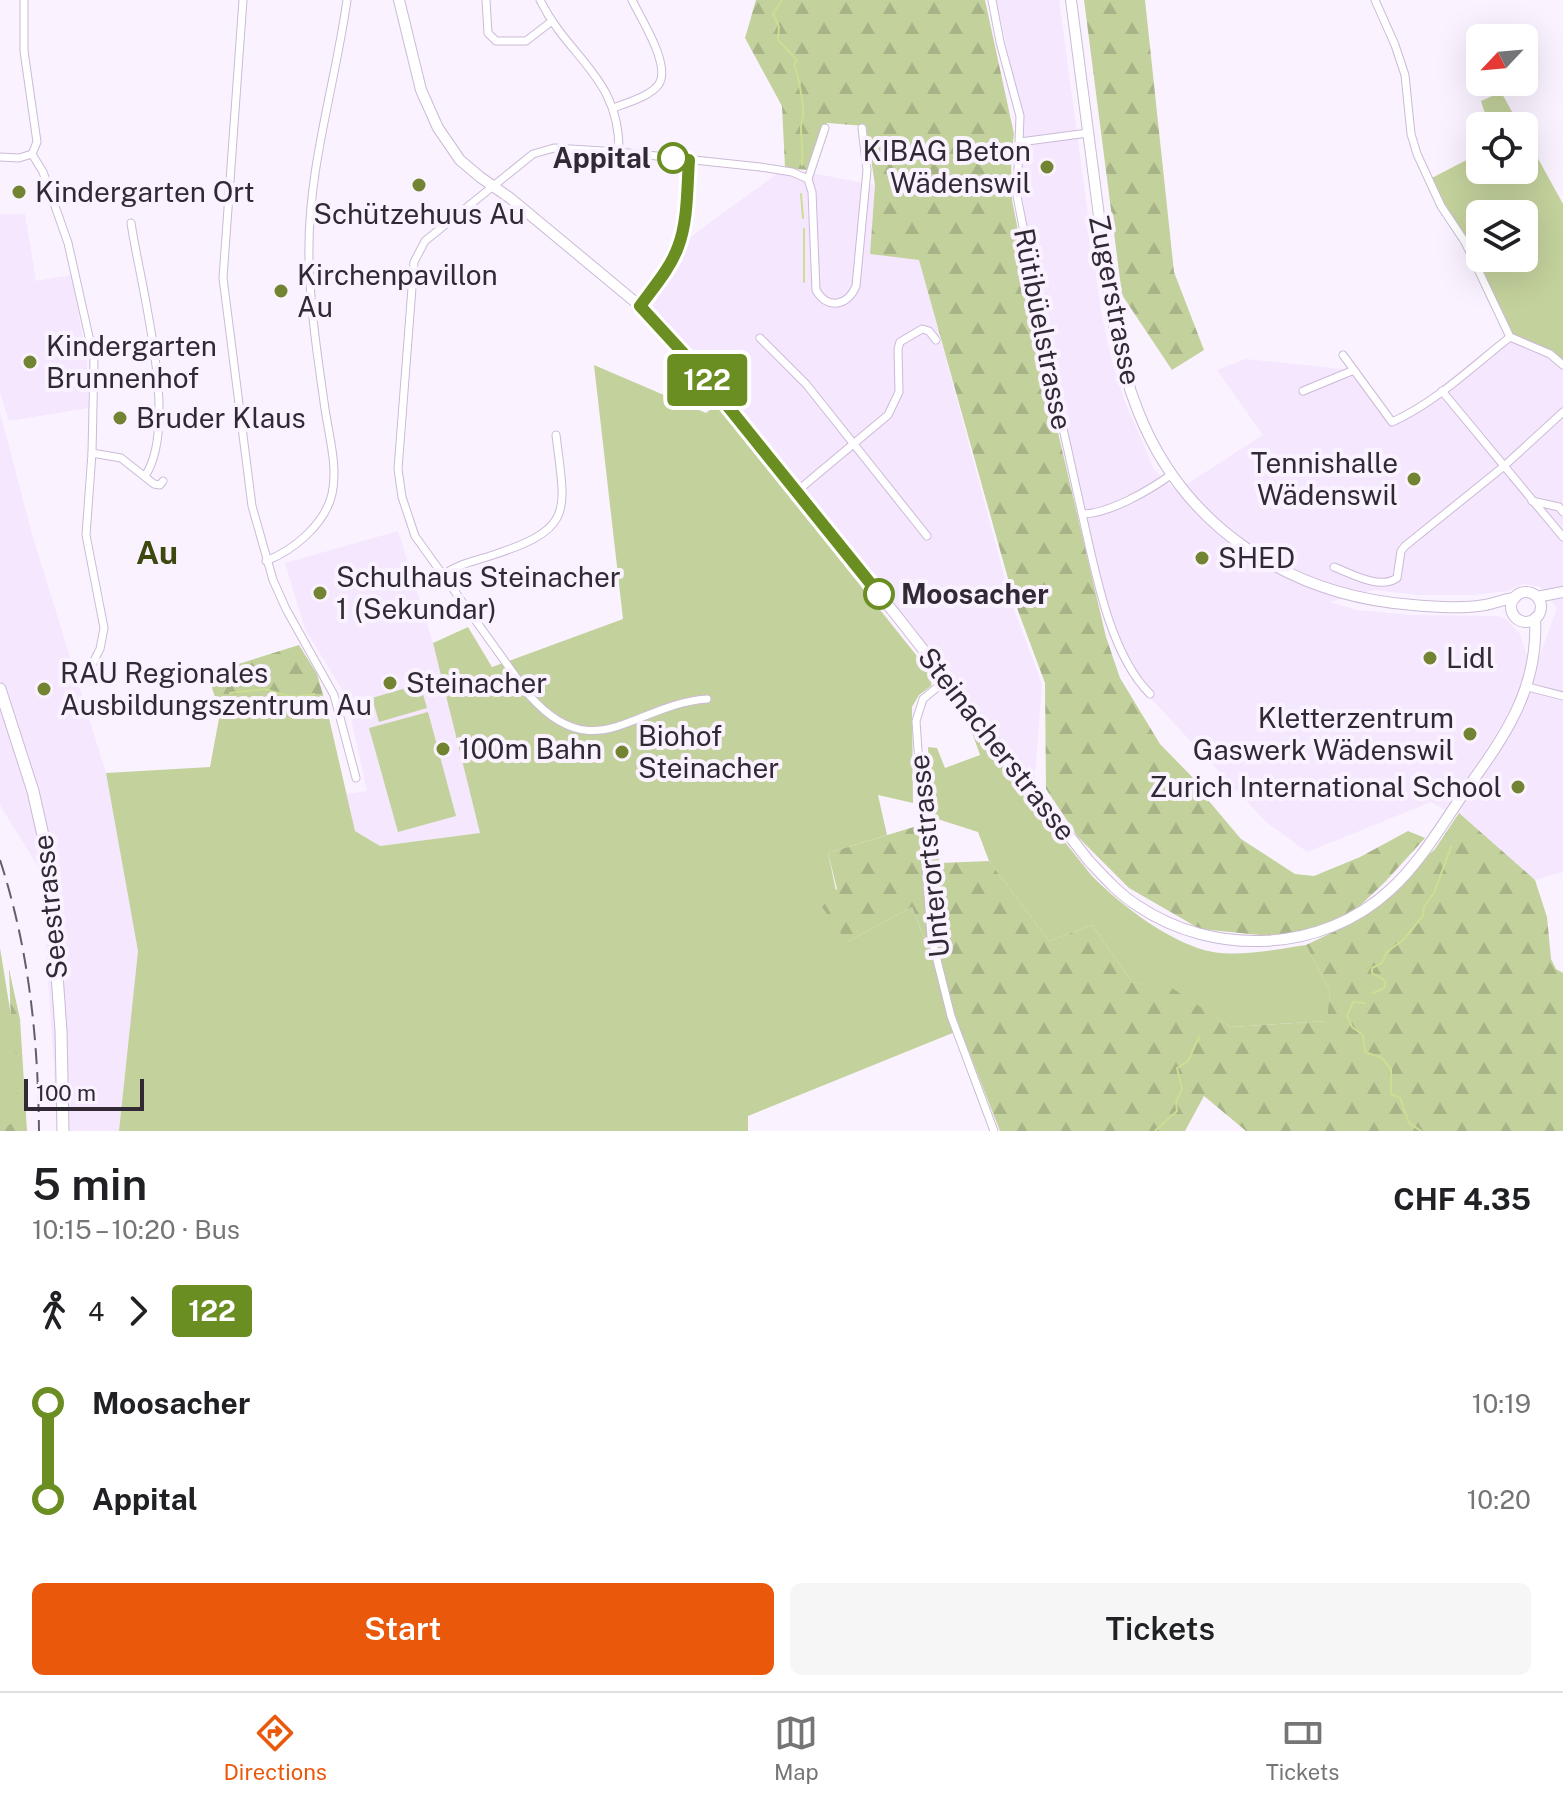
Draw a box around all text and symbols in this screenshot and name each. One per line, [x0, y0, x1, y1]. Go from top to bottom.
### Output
north arrow [1466, 24, 1538, 96]
map controls [1466, 24, 1538, 272]
button: locate [1466, 112, 1538, 184]
place label: KIBAG Beton Wädenswil [863, 134, 1031, 199]
place label: Appital [552, 141, 651, 174]
marker: Appital [658, 143, 688, 173]
marker: KIBAG Beton Wädenswil [1038, 158, 1056, 176]
place label: Kindergarten Ort [35, 175, 255, 208]
marker: Schützehuus Au [410, 176, 428, 194]
marker: Kindergarten Ort [10, 183, 28, 201]
place label: Schützehuus Au [313, 197, 525, 230]
button: layers [1466, 200, 1538, 272]
street label: Zugerstrasse [1083, 212, 1148, 388]
street label: Rütibüelstrasse [1008, 225, 1079, 432]
place label: Kirchenpavillon Au [297, 258, 498, 323]
marker: Kirchenpavillon Au [272, 282, 290, 300]
place label: Kindergarten Brunnenhof [46, 329, 217, 394]
marker: Kindergarten Brunnenhof [21, 353, 39, 371]
line badge: 122 [661, 354, 753, 406]
text: 122 [683, 363, 731, 396]
place label: Bruder Klaus [136, 401, 306, 434]
marker: Bruder Klaus [111, 409, 129, 427]
place label: Tennishalle Wädenswil [1251, 446, 1398, 511]
marker: Tennishalle Wädenswil [1405, 470, 1423, 488]
district label: Au [136, 534, 178, 571]
place label: SHED [1218, 541, 1295, 574]
marker: SHED [1193, 549, 1211, 567]
place label: Schulhaus Steinacher 1 (Sekundar) [336, 560, 621, 625]
place label: Moosacher [901, 577, 1049, 610]
marker: Moosacher [864, 579, 894, 609]
marker: Schulhaus Steinacher 1 (Sekundar) [311, 584, 329, 602]
street label: Steinacherstrasse [912, 641, 1083, 847]
place label: Lidl [1446, 641, 1494, 674]
marker: Lidl [1421, 649, 1439, 667]
place label: RAU Regionales Ausbildungszentrum Au [60, 656, 372, 721]
place label: Steinacher [406, 666, 547, 699]
marker: Steinacher [381, 674, 399, 692]
marker: RAU Regionales Ausbildungszentrum Au [35, 680, 53, 698]
place label: Kletterzentrum Gaswerk Wädenswil [1193, 701, 1454, 766]
place label: Biohof Steinacher [638, 719, 779, 784]
marker: Kletterzentrum Gaswerk Wädenswil [1461, 725, 1479, 743]
place label: 100m Bahn [459, 732, 602, 765]
marker: 100m Bahn [434, 740, 452, 758]
marker: Biohof Steinacher [613, 743, 631, 761]
street label: Unterortstrasse [901, 753, 956, 959]
place label: Zurich International School [1150, 770, 1502, 803]
marker: Zurich International School [1509, 778, 1527, 796]
street label: Seestrasse [26, 833, 73, 981]
scale bar [24, 1075, 144, 1111]
text: 100 m [36, 1080, 96, 1106]
text: 5 min [32, 1158, 147, 1210]
text: CHF 4.35 [1393, 1181, 1531, 1217]
text: 10:15 – 10:20 · Bus [32, 1214, 240, 1245]
icon: walk [32, 1289, 76, 1333]
icon: forward [116, 1289, 160, 1333]
text: 122 [188, 1294, 236, 1327]
text: 4 [88, 1296, 104, 1327]
text: Moosacher [92, 1385, 250, 1421]
text: 10:19 [1472, 1388, 1531, 1419]
text: Appital [92, 1481, 198, 1517]
text: 10:20 [1467, 1484, 1531, 1515]
button: Start [32, 1583, 774, 1675]
button: Tickets [790, 1583, 1531, 1675]
tab: Directions [224, 1711, 327, 1785]
tab: Map [774, 1711, 819, 1785]
tab: Tickets [1266, 1711, 1339, 1785]

